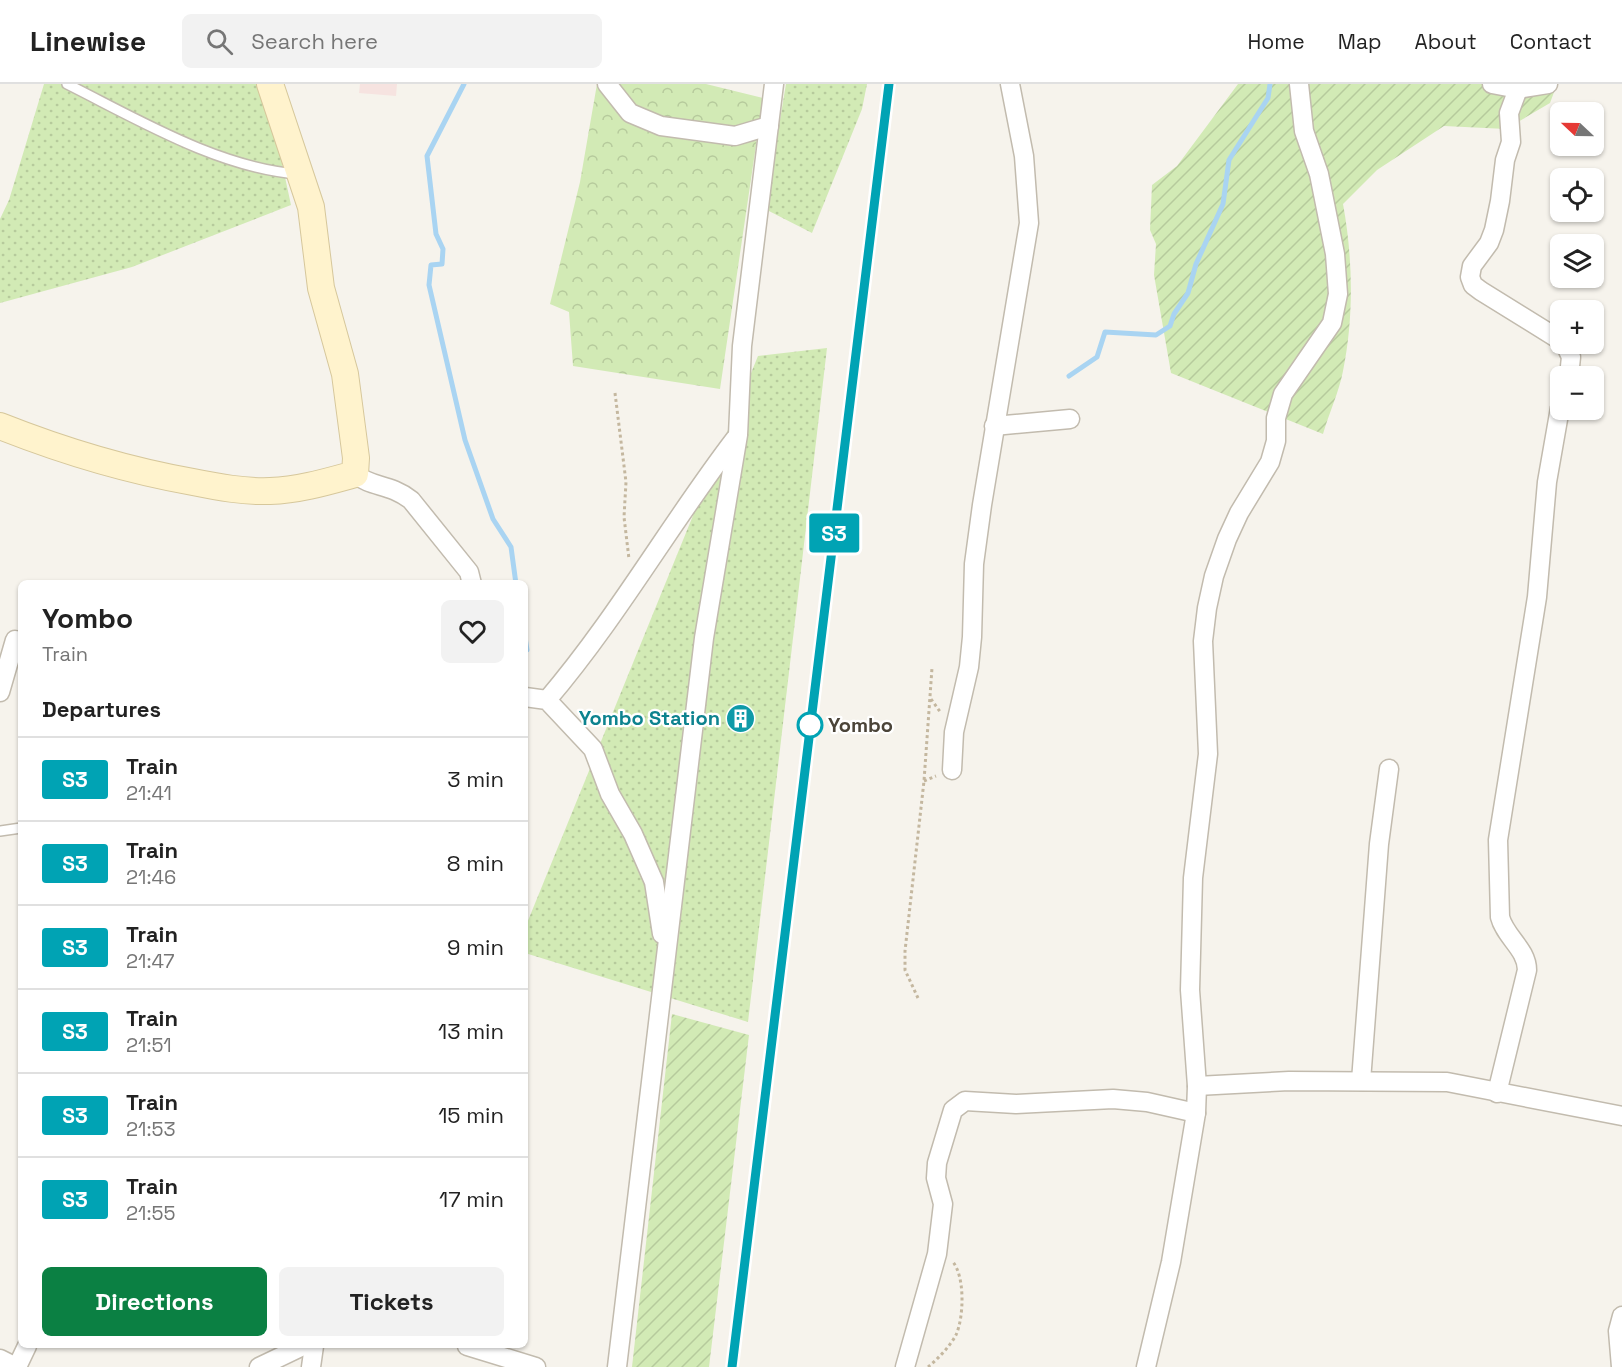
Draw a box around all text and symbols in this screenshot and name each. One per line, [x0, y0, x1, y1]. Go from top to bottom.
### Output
search box [182, 14, 602, 68]
text: Linewise [30, 23, 146, 59]
icon: search [203, 25, 236, 58]
text: Search here [251, 27, 378, 55]
text: Home [1247, 28, 1305, 55]
text: Map [1338, 28, 1382, 55]
text: About [1415, 28, 1477, 55]
text: Contact [1510, 28, 1592, 55]
north arrow [1550, 102, 1604, 156]
map controls [1550, 102, 1604, 420]
button: locate [1550, 168, 1604, 222]
button: layers [1550, 234, 1604, 288]
button: + [1550, 300, 1604, 354]
button: − [1550, 366, 1604, 420]
line badge: S3 [807, 514, 861, 552]
text: S3 [821, 520, 847, 547]
text: Yombo [42, 600, 133, 636]
button: heart [441, 600, 504, 663]
text: Train [42, 641, 88, 667]
text: Departures [42, 695, 161, 723]
building icon: Yombo Station [725, 702, 757, 734]
place label: Yombo Station [579, 705, 720, 731]
marker: Yombo [797, 712, 823, 738]
place label: Yombo [828, 712, 893, 738]
text: Train [126, 752, 178, 780]
text: 3 min [447, 765, 504, 793]
text: S3 [62, 766, 88, 793]
text: 21:41 [126, 780, 172, 806]
text: Train [126, 836, 178, 864]
text: 8 min [447, 849, 504, 877]
text: S3 [62, 850, 88, 877]
text: 21:46 [126, 864, 176, 890]
text: Train [126, 920, 178, 948]
text: 9 min [447, 933, 504, 961]
text: S3 [62, 934, 88, 961]
text: 21:47 [126, 948, 175, 974]
text: Train [126, 1004, 178, 1032]
text: 13 min [438, 1017, 504, 1045]
text: S3 [62, 1018, 88, 1045]
text: 21:51 [126, 1032, 172, 1058]
text: Train [126, 1088, 178, 1116]
text: 15 min [438, 1101, 504, 1129]
text: S3 [62, 1102, 88, 1129]
text: 21:53 [126, 1116, 176, 1142]
text: Train [126, 1172, 178, 1200]
text: 17 min [439, 1185, 504, 1213]
text: S3 [62, 1186, 88, 1213]
text: 21:55 [126, 1200, 175, 1226]
button: Directions [42, 1267, 267, 1336]
button: Tickets [279, 1267, 504, 1336]

